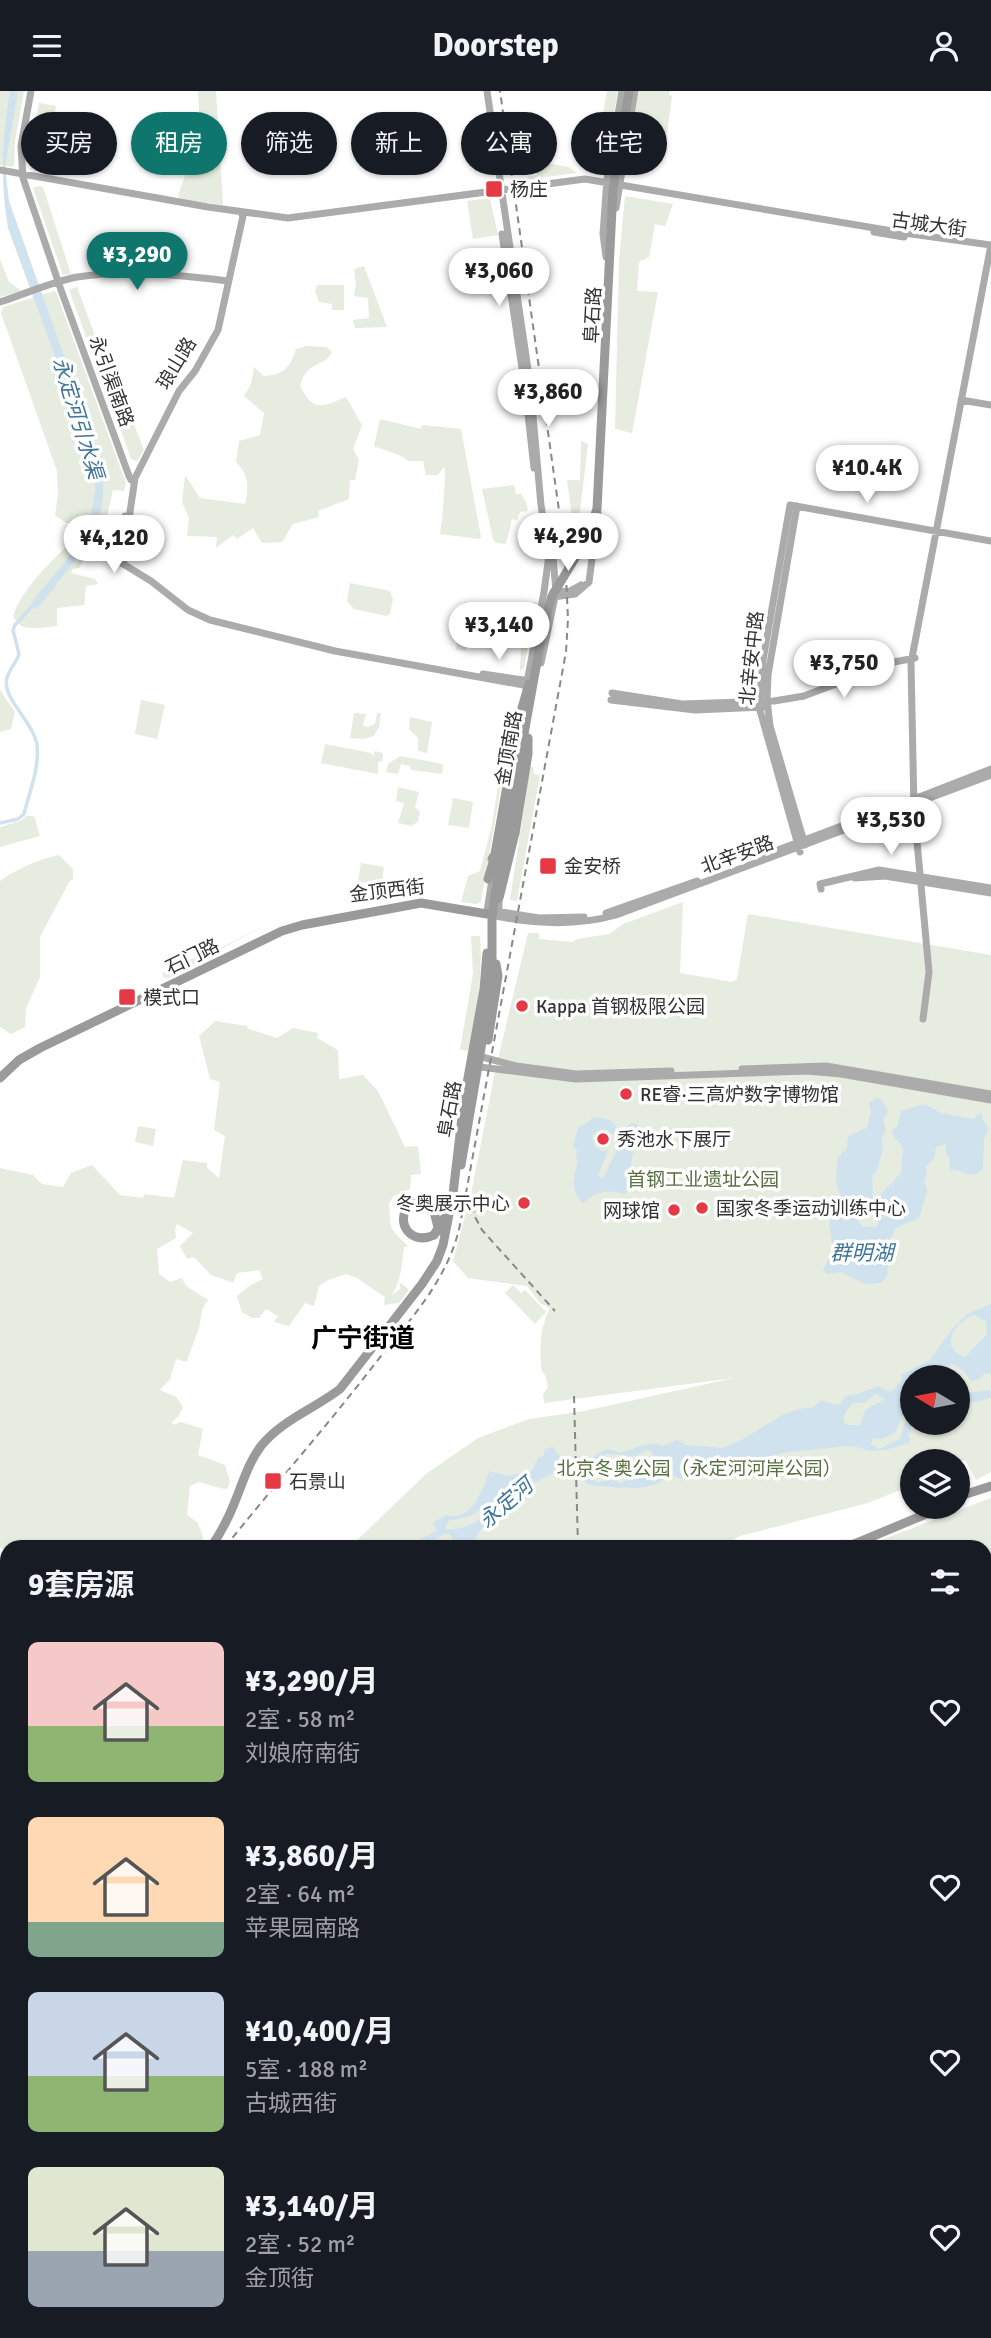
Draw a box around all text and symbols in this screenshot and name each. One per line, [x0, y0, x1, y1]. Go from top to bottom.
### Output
text: Doorstep [432, 26, 559, 65]
icon: menu [28, 27, 66, 65]
icon: person [925, 27, 963, 65]
chip: 买房 [21, 112, 117, 175]
chip: 租房 [131, 112, 227, 175]
chip: 筛选 [241, 112, 337, 175]
chip: 新上 [351, 112, 447, 175]
chip: 公寓 [461, 112, 557, 175]
chip: 住宅 [571, 112, 667, 175]
place label: 杨庄 [510, 178, 548, 202]
marker: 杨庄 [484, 179, 504, 199]
street label: 古城大街 [890, 208, 968, 242]
pin: ¥3,290 [80, 233, 194, 292]
text: ¥3,290 [103, 240, 171, 269]
pin: ¥3,060 [442, 249, 556, 308]
text: ¥3,060 [465, 256, 533, 285]
street label: 阜石路 [580, 286, 606, 344]
street label: 永引渠南路 [84, 333, 139, 430]
street label: 琅山路 [152, 333, 202, 394]
water label: 永定河引水渠 [47, 354, 110, 485]
pin: ¥3,860 [491, 369, 605, 429]
text: ¥3,860 [514, 377, 582, 406]
pin: ¥10.4K [810, 445, 924, 505]
text: ¥10.4K [832, 453, 902, 482]
pin: ¥4,290 [511, 513, 625, 573]
pin: ¥4,120 [57, 515, 171, 575]
text: ¥4,290 [534, 521, 602, 550]
text: ¥4,120 [80, 523, 148, 552]
pin: ¥3,140 [442, 603, 556, 662]
text: ¥3,140 [465, 610, 533, 639]
street label: 北辛安中路 [735, 610, 769, 707]
pin: ¥3,750 [787, 641, 901, 700]
text: ¥3,750 [810, 648, 878, 677]
street label: 金顶南路 [491, 709, 527, 788]
pin: ¥3,530 [834, 797, 948, 857]
text: ¥3,530 [857, 805, 925, 834]
street label: 北辛安路 [698, 831, 777, 879]
place label: 金安桥 [564, 855, 621, 879]
marker: 金安桥 [538, 856, 558, 876]
street label: 金顶西街 [348, 874, 426, 908]
street label: 石门路 [162, 934, 223, 980]
place label: 模式口 [143, 986, 200, 1010]
marker: 模式口 [117, 987, 137, 1007]
place label: Kappa 首钢极限公园 [536, 995, 705, 1019]
marker: Kappa 首钢极限公园 [514, 998, 530, 1014]
street label: 阜石路 [433, 1079, 467, 1139]
place label: RE睿·三高炉数字博物馆 [640, 1083, 839, 1107]
marker: RE睿·三高炉数字博物馆 [618, 1086, 634, 1102]
place label: 秀池水下展厅 [617, 1128, 731, 1152]
marker: 秀池水下展厅 [595, 1131, 611, 1147]
park label: 首钢工业遗址公园 [627, 1168, 779, 1192]
place label: 冬奥展示中心 [396, 1192, 510, 1216]
marker: 冬奥展示中心 [516, 1195, 532, 1211]
place label: 国家冬季运动训练中心 [716, 1197, 906, 1221]
place label: 网球馆 [603, 1199, 660, 1223]
marker: 国家冬季运动训练中心 [694, 1200, 710, 1216]
marker: 网球馆 [666, 1202, 682, 1218]
water label: 群明湖 [831, 1240, 896, 1266]
district label: 广宁街道 [311, 1323, 415, 1355]
north arrow [900, 1365, 970, 1435]
map controls [900, 1365, 970, 1519]
button: layers [900, 1449, 970, 1519]
park label: 北京冬奥公园（永定河河岸公园） [556, 1457, 842, 1481]
place label: 石景山 [289, 1470, 346, 1494]
water label: 永定河 [474, 1470, 541, 1533]
marker: 石景山 [263, 1471, 283, 1491]
icon: filters [926, 1563, 964, 1601]
text: 9套房源 [28, 1567, 134, 1604]
text: ¥3,290/月 [245, 1663, 378, 1700]
icon: home [84, 1670, 168, 1754]
icon: heart [926, 1693, 964, 1731]
text: 2室 · 58 m² [245, 1705, 355, 1734]
text: 刘娘府南街 [245, 1739, 360, 1768]
text: ¥3,860/月 [245, 1838, 378, 1875]
icon: home [84, 1845, 168, 1929]
icon: heart [926, 1868, 964, 1906]
text: 2室 · 64 m² [245, 1880, 355, 1909]
text: 苹果园南路 [245, 1914, 360, 1943]
text: ¥10,400/月 [245, 2013, 395, 2050]
icon: home [84, 2020, 168, 2104]
icon: heart [926, 2043, 964, 2081]
text: 5室 · 188 m² [245, 2055, 368, 2084]
text: 古城西街 [245, 2089, 337, 2118]
text: ¥3,140/月 [245, 2188, 378, 2225]
icon: home [84, 2195, 168, 2279]
icon: heart [926, 2218, 964, 2256]
text: 2室 · 52 m² [245, 2230, 355, 2259]
text: 金顶街 [245, 2264, 314, 2293]

